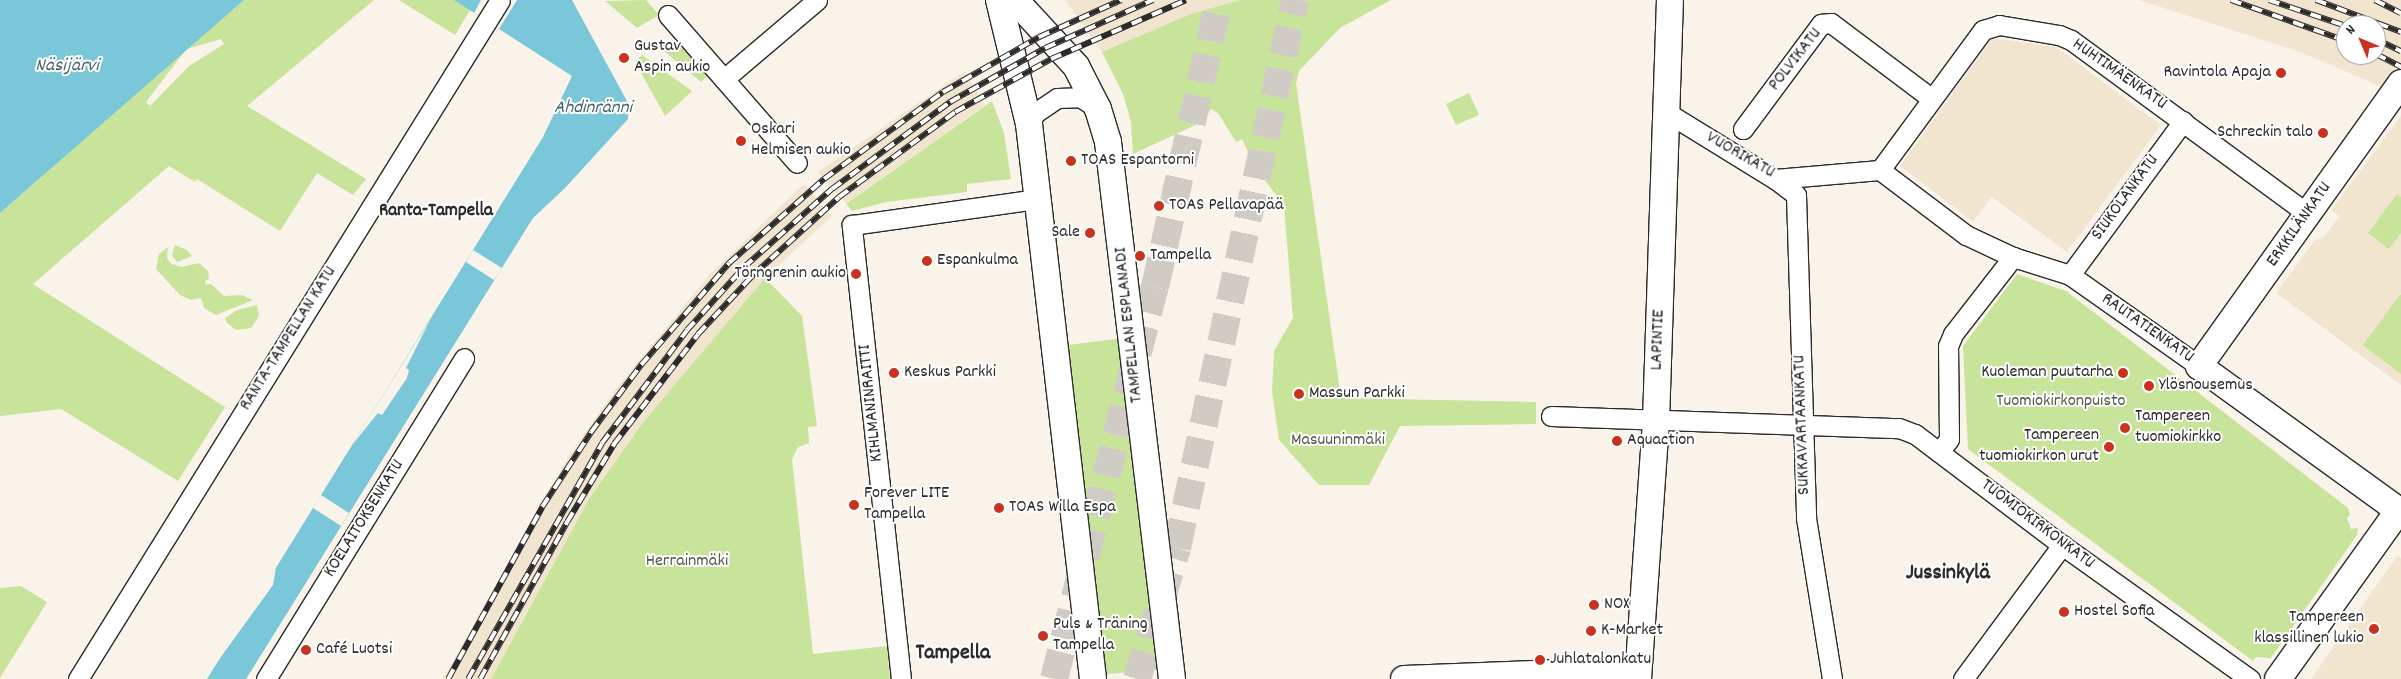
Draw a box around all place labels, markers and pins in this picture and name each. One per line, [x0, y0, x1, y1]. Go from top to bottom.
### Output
place label: Gustav Aspin aukio [634, 37, 710, 80]
marker: Gustav Aspin aukio [618, 52, 630, 64]
place label: Ravintola Apaja [2163, 62, 2271, 84]
marker: Ravintola Apaja [2275, 67, 2287, 79]
place label: Oskari Helmisen aukio [751, 120, 851, 162]
place label: Schreckin talo [2217, 122, 2313, 144]
marker: Schreckin talo [2317, 127, 2329, 139]
marker: Oskari Helmisen aukio [735, 135, 747, 147]
place label: TOAS Espantorni [1081, 150, 1194, 172]
marker: TOAS Espantorni [1065, 155, 1077, 167]
place label: TOAS Pellavapää [1169, 195, 1284, 217]
marker: TOAS Pellavapää [1153, 200, 1165, 212]
place label: Sale [1051, 222, 1080, 244]
marker: Sale [1084, 227, 1096, 239]
place label: Tampella [1150, 245, 1211, 267]
place label: Espankulma [937, 250, 1018, 272]
marker: Tampella [1134, 250, 1146, 262]
marker: Espankulma [921, 255, 933, 267]
place label: Törngrenin aukio [734, 263, 846, 285]
marker: Törngrenin aukio [850, 268, 862, 280]
place label: Keskus Parkki [904, 362, 996, 384]
place label: Kuoleman puutarha [1981, 362, 2113, 384]
marker: Keskus Parkki [888, 367, 900, 379]
marker: Kuoleman puutarha [2117, 367, 2129, 379]
place label: Ylösnousemus [2159, 375, 2253, 397]
marker: Ylösnousemus [2143, 380, 2155, 392]
place label: Massun Parkki [1309, 383, 1405, 405]
marker: Massun Parkki [1293, 388, 1305, 400]
place label: Tampereen tuomiokirkko [2135, 407, 2221, 449]
marker: Tampereen tuomiokirkko [2119, 422, 2131, 434]
place label: Tampereen tuomiokirkon urut [1979, 426, 2099, 468]
place label: Aquaction [1627, 430, 1695, 452]
marker: Aquaction [1611, 435, 1623, 447]
marker: Tampereen tuomiokirkon urut [2103, 441, 2115, 453]
place label: Forever LITE Tampella [864, 484, 949, 526]
place label: TOAS Willa Espa [1009, 497, 1116, 519]
marker: Forever LITE Tampella [848, 499, 860, 511]
marker: TOAS Willa Espa [993, 502, 1005, 514]
place label: NOX [1604, 594, 1630, 616]
marker: NOX [1588, 599, 1600, 611]
place label: Hostel Sofia [2074, 601, 2154, 623]
marker: Hostel Sofia [2058, 606, 2070, 618]
place label: Tampereen klassillinen lukio [2254, 608, 2364, 650]
place label: Puls & Träning Tampella [1053, 615, 1148, 658]
place label: K-Market [1601, 620, 1663, 642]
marker: Tampereen klassillinen lukio [2368, 623, 2380, 635]
marker: K-Market [1585, 625, 1597, 637]
marker: Puls & Träning Tampella [1037, 630, 1049, 642]
place label: Café Luotsi [316, 639, 392, 661]
marker: Café Luotsi [300, 644, 312, 656]
place label: Juhlatalonkatu [1550, 649, 1651, 671]
marker: Juhlatalonkatu [1534, 654, 1546, 666]

